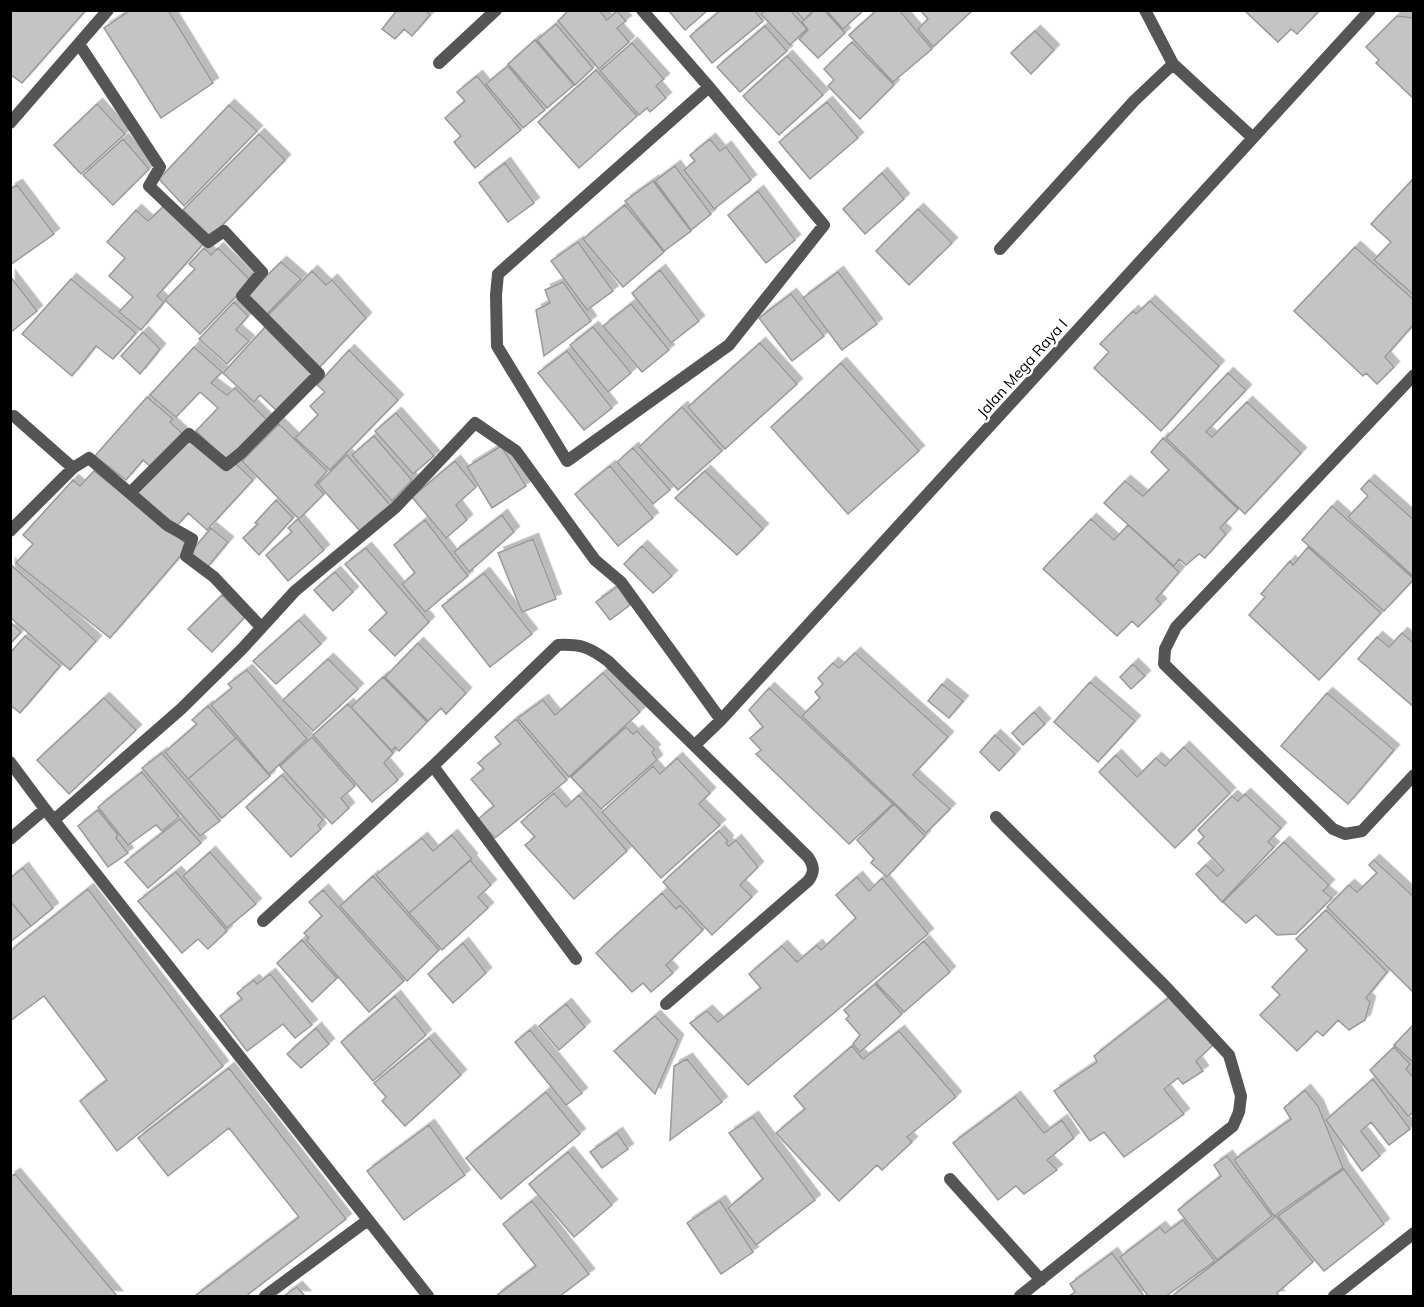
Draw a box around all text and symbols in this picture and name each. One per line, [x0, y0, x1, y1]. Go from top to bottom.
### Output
street label: Jalan Mega Raya I [973, 315, 1071, 421]

